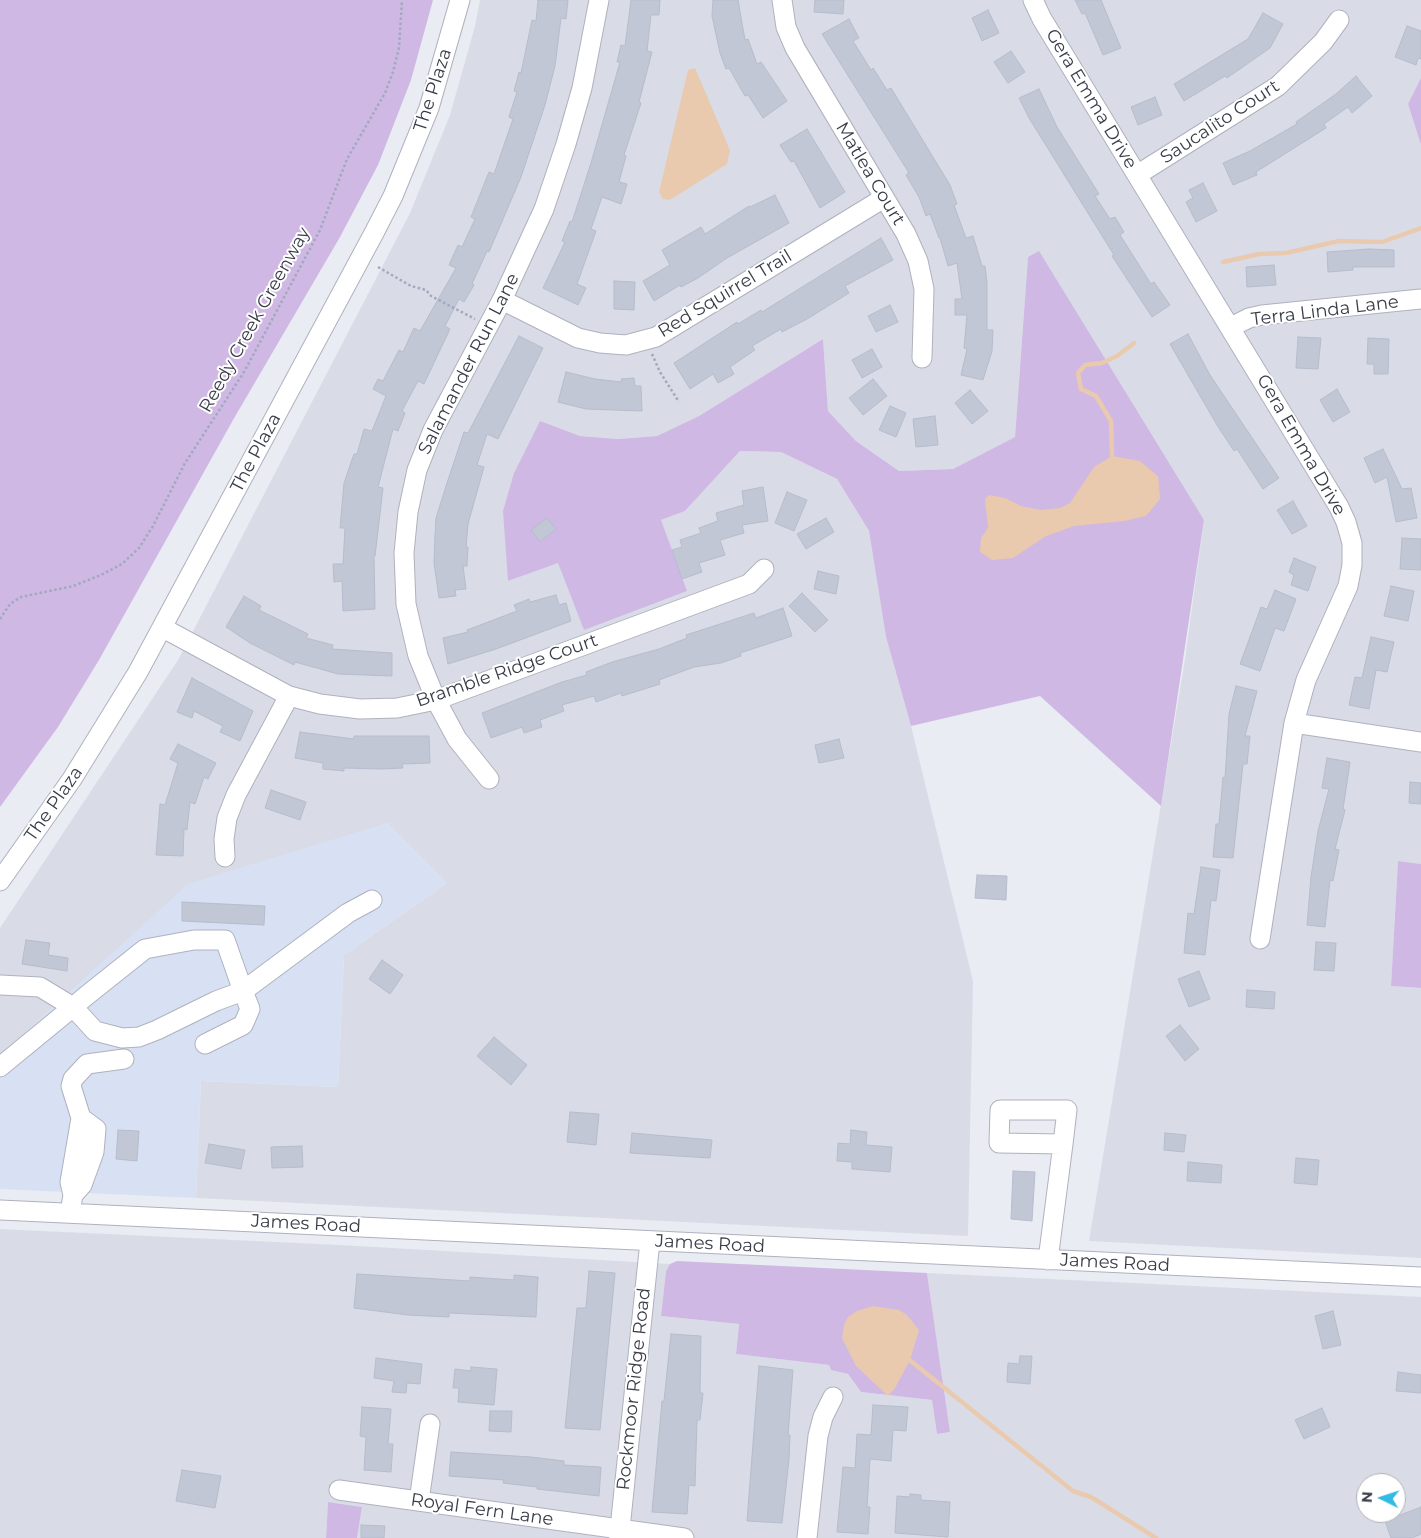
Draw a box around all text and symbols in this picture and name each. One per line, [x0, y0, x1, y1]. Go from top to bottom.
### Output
street label: Gera Emma Drive [1041, 25, 1141, 173]
street label: The Plaza [409, 46, 457, 134]
street label: Saucalito Court [1156, 75, 1284, 169]
street label: Matlea Court [831, 119, 909, 229]
street label: Reedy Creek Greenway [195, 224, 315, 416]
street label: Red Squirrel Trail [654, 245, 796, 343]
street label: Salamander Run Lane [414, 270, 524, 458]
street label: Terra Linda Lane [1250, 291, 1400, 331]
street label: Gera Emma Drive [1252, 371, 1350, 519]
street label: The Plaza [226, 410, 286, 496]
street label: Bramble Ridge Court [413, 630, 601, 712]
street label: The Plaza [20, 762, 88, 846]
street label: James Road [250, 1210, 362, 1238]
street label: James Road [654, 1230, 766, 1258]
street label: James Road [1059, 1249, 1171, 1277]
street label: Rockmoor Ridge Road [613, 1287, 655, 1491]
north arrow [1356, 1473, 1406, 1523]
street label: Royal Fern Lane [409, 1489, 555, 1531]
text: N [1358, 1491, 1376, 1503]

